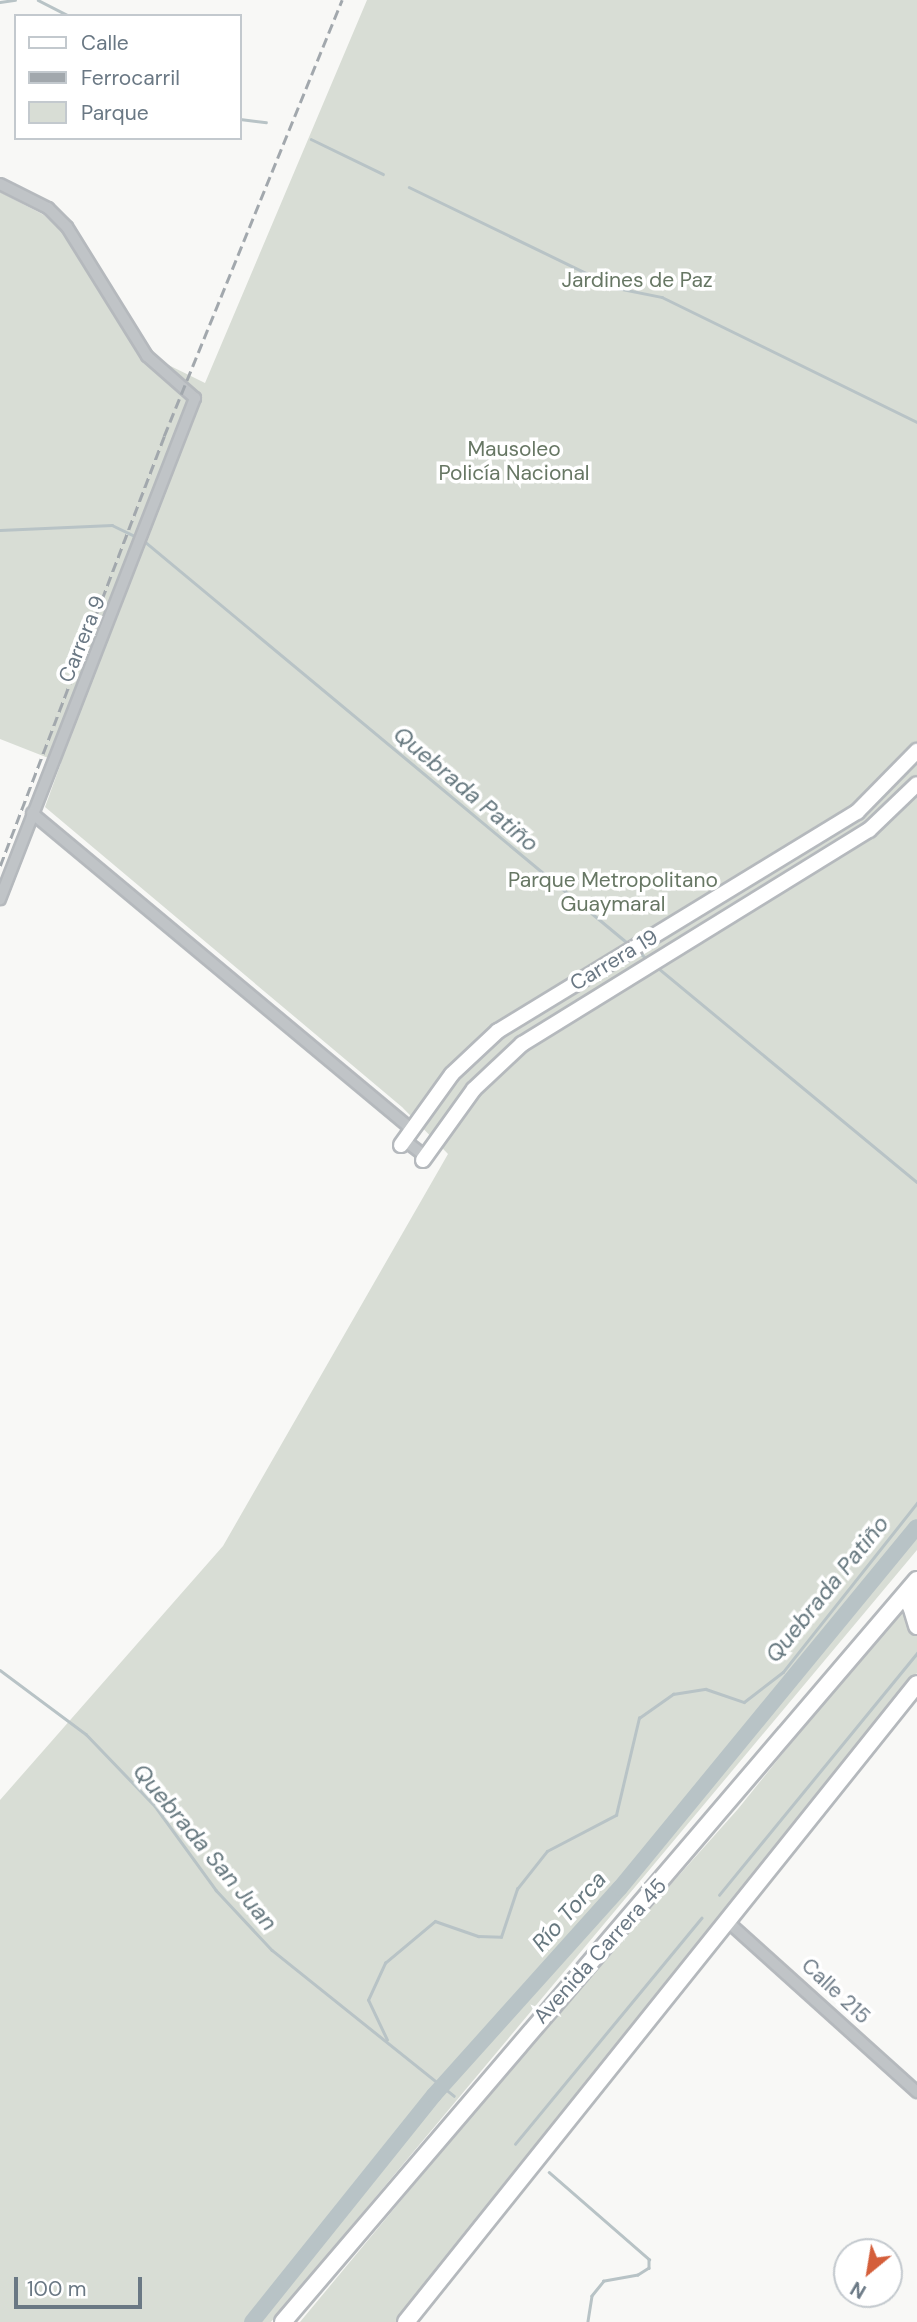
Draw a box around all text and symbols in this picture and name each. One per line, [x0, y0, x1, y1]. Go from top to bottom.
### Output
legend [14, 14, 242, 140]
text: Calle [81, 29, 129, 57]
text: Ferrocarril [81, 64, 180, 92]
text: Parque [81, 99, 149, 127]
park label: Jardines de Paz [561, 267, 713, 293]
park label: Mausoleo Policía Nacional [438, 436, 590, 486]
street label: Carrera 9 [53, 592, 111, 686]
water label: Quebrada Patiño [388, 720, 544, 858]
park label: Parque Metropolitano Guaymaral [508, 867, 718, 917]
street label: Carrera 19 [565, 924, 663, 996]
water label: Quebrada Patiño [759, 1510, 895, 1668]
water label: Quebrada San Juan [127, 1758, 283, 1936]
water label: Río Torca [526, 1865, 612, 1957]
street label: Avenida Carrera 45 [528, 1873, 672, 2029]
street label: Calle 215 [796, 1953, 876, 2029]
north arrow [833, 2238, 903, 2308]
scale bar [18, 2262, 145, 2306]
text: 100 m [27, 2275, 87, 2303]
text: N [846, 2276, 871, 2304]

